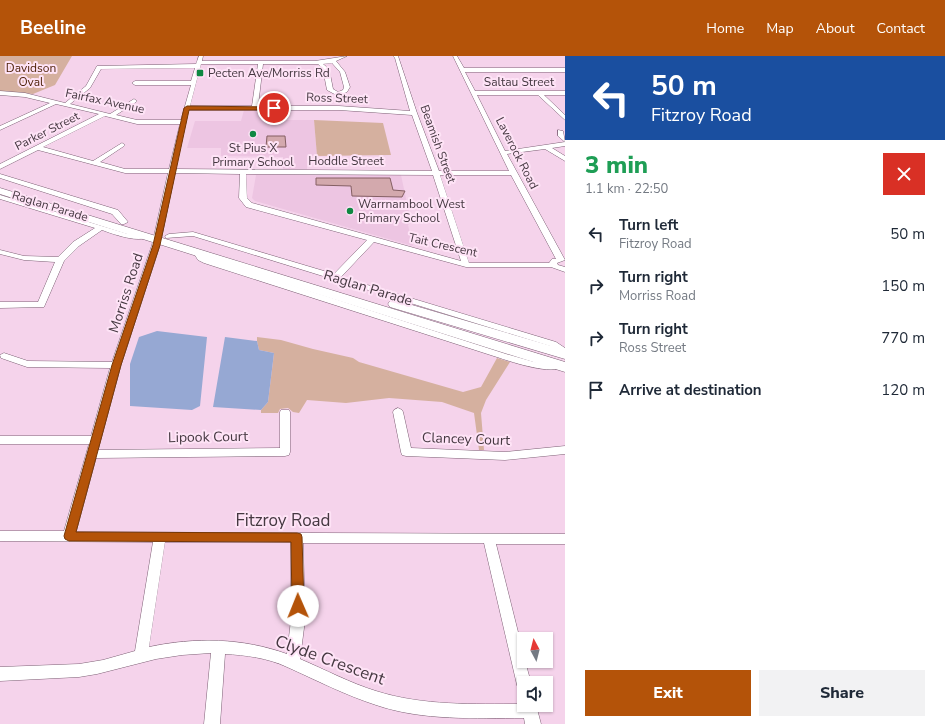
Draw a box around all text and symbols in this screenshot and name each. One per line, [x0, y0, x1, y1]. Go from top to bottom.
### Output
text: Beeline [20, 15, 86, 41]
text: Home [706, 19, 744, 38]
text: Map [766, 19, 794, 38]
text: About [816, 19, 855, 38]
text: Contact [877, 19, 925, 38]
park label: Davidson Oval [6, 60, 56, 90]
place label: Pecten Ave/Morriss Rd [208, 65, 330, 81]
text: 50 m [651, 67, 717, 105]
marker: Pecten Ave/Morriss Rd [195, 68, 205, 78]
icon: left [585, 72, 637, 124]
street label: Saltau Street [484, 74, 555, 90]
street label: Fairfax Avenue [64, 85, 146, 117]
street label: Ross Street [306, 89, 369, 107]
pin [257, 91, 291, 125]
icon: arrive [263, 97, 285, 119]
street label: Beamish Street [416, 103, 460, 186]
text: Fitzroy Road [651, 103, 752, 127]
street label: Parker Street [12, 108, 83, 154]
street label: Laverock Road [492, 114, 542, 192]
marker: St Pius X Primary School [248, 129, 258, 139]
place label: St Pius X Primary School [212, 140, 294, 170]
text: 3 min [585, 149, 648, 181]
street label: Hoddle Street [308, 153, 385, 169]
button: close [883, 153, 925, 195]
text: 1.1 km · 22:50 [585, 180, 668, 198]
street label: Raglan Parade [10, 187, 90, 225]
place label: Warrnambool West Primary School [358, 196, 466, 226]
marker: Warrnambool West Primary School [345, 206, 355, 216]
text: Turn left [619, 215, 678, 235]
icon: left [585, 223, 607, 245]
text: 50 m [890, 224, 925, 244]
street label: Tait Crescent [407, 229, 480, 261]
text: Fitzroy Road [619, 235, 692, 253]
street label: Morriss Road [104, 251, 148, 335]
street label: Raglan Parade [321, 265, 415, 311]
text: Turn right [619, 267, 688, 287]
icon: right [585, 275, 607, 297]
text: 150 m [881, 276, 925, 296]
text: Morriss Road [619, 287, 696, 305]
text: Turn right [619, 319, 688, 339]
icon: right [585, 327, 607, 349]
text: 770 m [881, 328, 925, 348]
text: Ross Street [619, 339, 686, 357]
icon: arrive [585, 379, 607, 401]
text: Arrive at destination [619, 380, 762, 400]
text: 120 m [881, 380, 925, 400]
street label: Lipook Court [168, 427, 248, 447]
street label: Clancey Court [422, 428, 511, 450]
street label: Fitzroy Road [235, 509, 331, 532]
position arrow [277, 585, 319, 627]
street label: Clyde Crescent [272, 629, 389, 691]
north arrow [517, 632, 553, 668]
map controls [517, 632, 553, 712]
button: Exit [585, 670, 751, 716]
button: Share [759, 670, 925, 716]
button: sound [517, 676, 553, 712]

